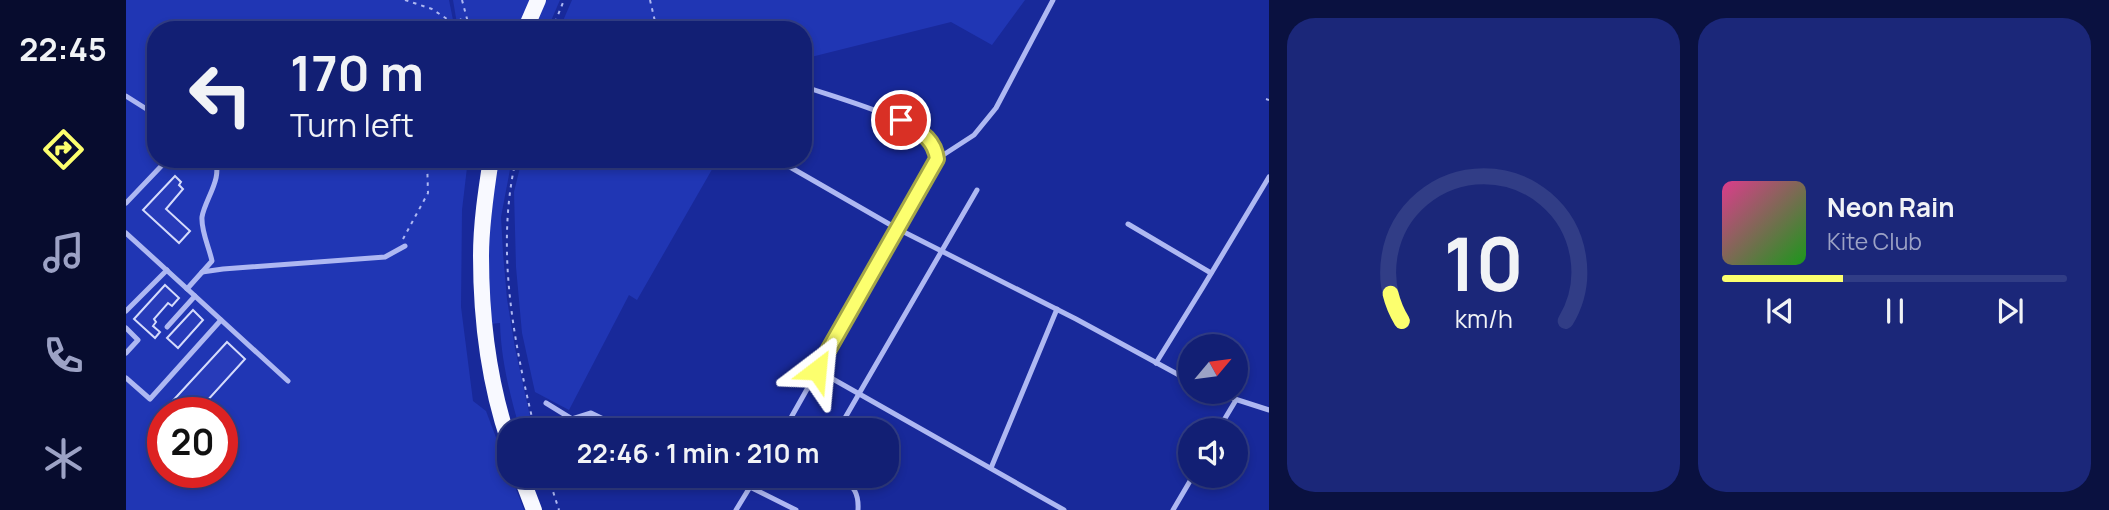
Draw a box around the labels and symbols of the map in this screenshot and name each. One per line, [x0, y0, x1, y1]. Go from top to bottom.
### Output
pin [871, 90, 931, 150]
position arrow [780, 333, 854, 407]
north arrow [1178, 334, 1248, 404]
speed limit sign: 20 [147, 397, 238, 488]

